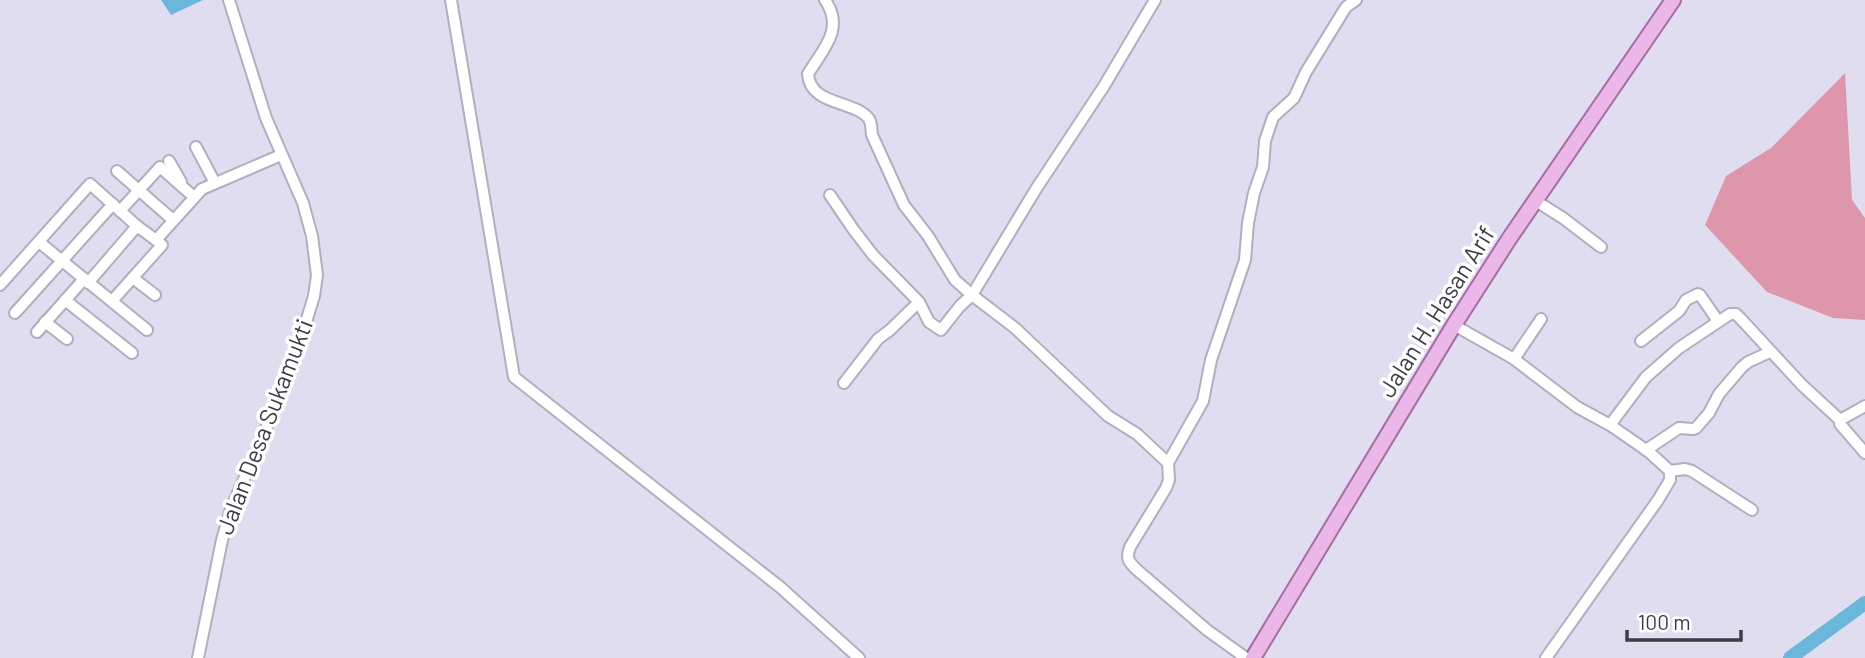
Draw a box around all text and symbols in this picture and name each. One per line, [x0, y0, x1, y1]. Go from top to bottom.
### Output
street label: Jalan H. Hasan Arif [1371, 220, 1500, 402]
street label: Jalan Desa Sukamukti [209, 315, 318, 538]
scale bar [1627, 598, 1741, 642]
text: 100 m [1638, 609, 1691, 634]

